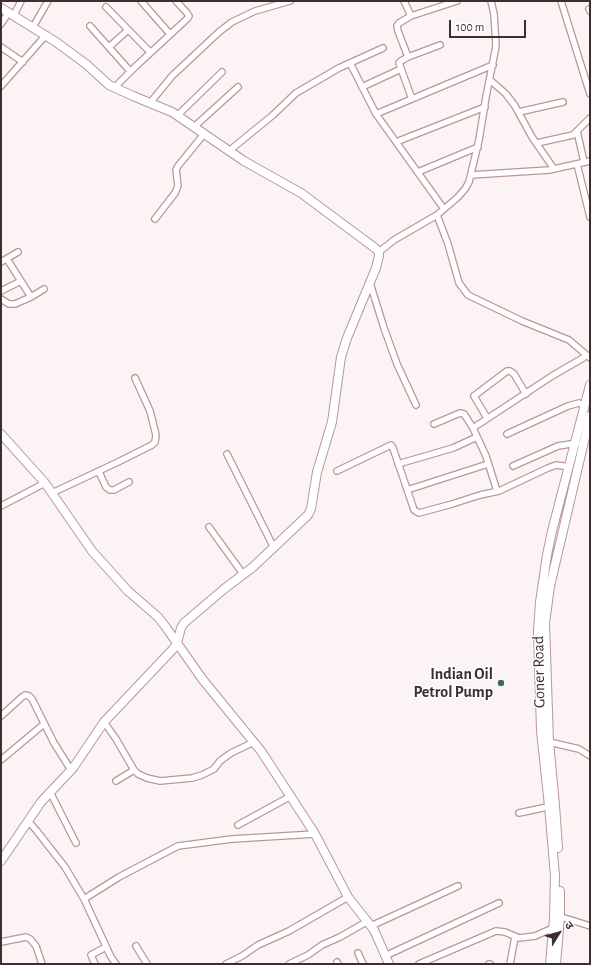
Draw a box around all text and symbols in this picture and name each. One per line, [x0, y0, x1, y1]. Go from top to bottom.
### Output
scale bar [451, 12, 528, 38]
text: 100 m [456, 21, 484, 33]
street label: Goner Road [529, 636, 549, 708]
place label: Indian Oil Petrol Pump [413, 664, 493, 702]
marker: Indian Oil Petrol Pump [496, 678, 506, 688]
north arrow [539, 913, 579, 953]
text: उ [563, 920, 575, 931]

